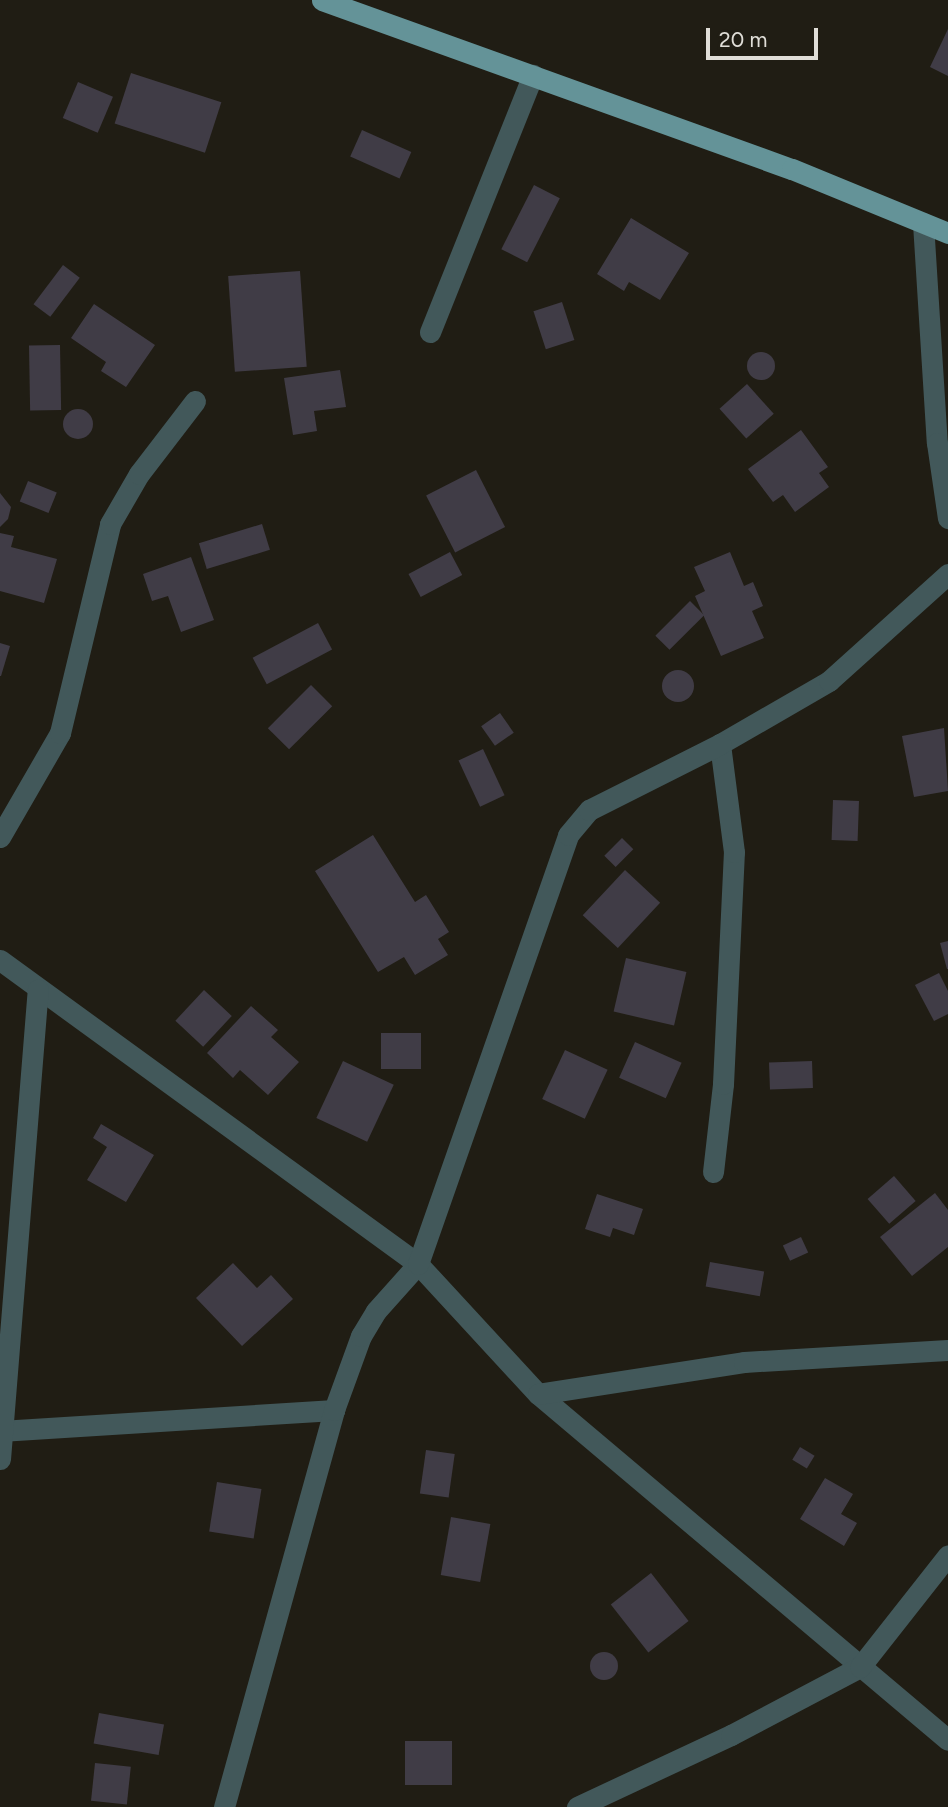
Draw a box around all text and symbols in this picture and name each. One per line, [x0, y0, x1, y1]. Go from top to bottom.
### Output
scale bar [710, 14, 822, 58]
text: 20 m [719, 27, 767, 52]

